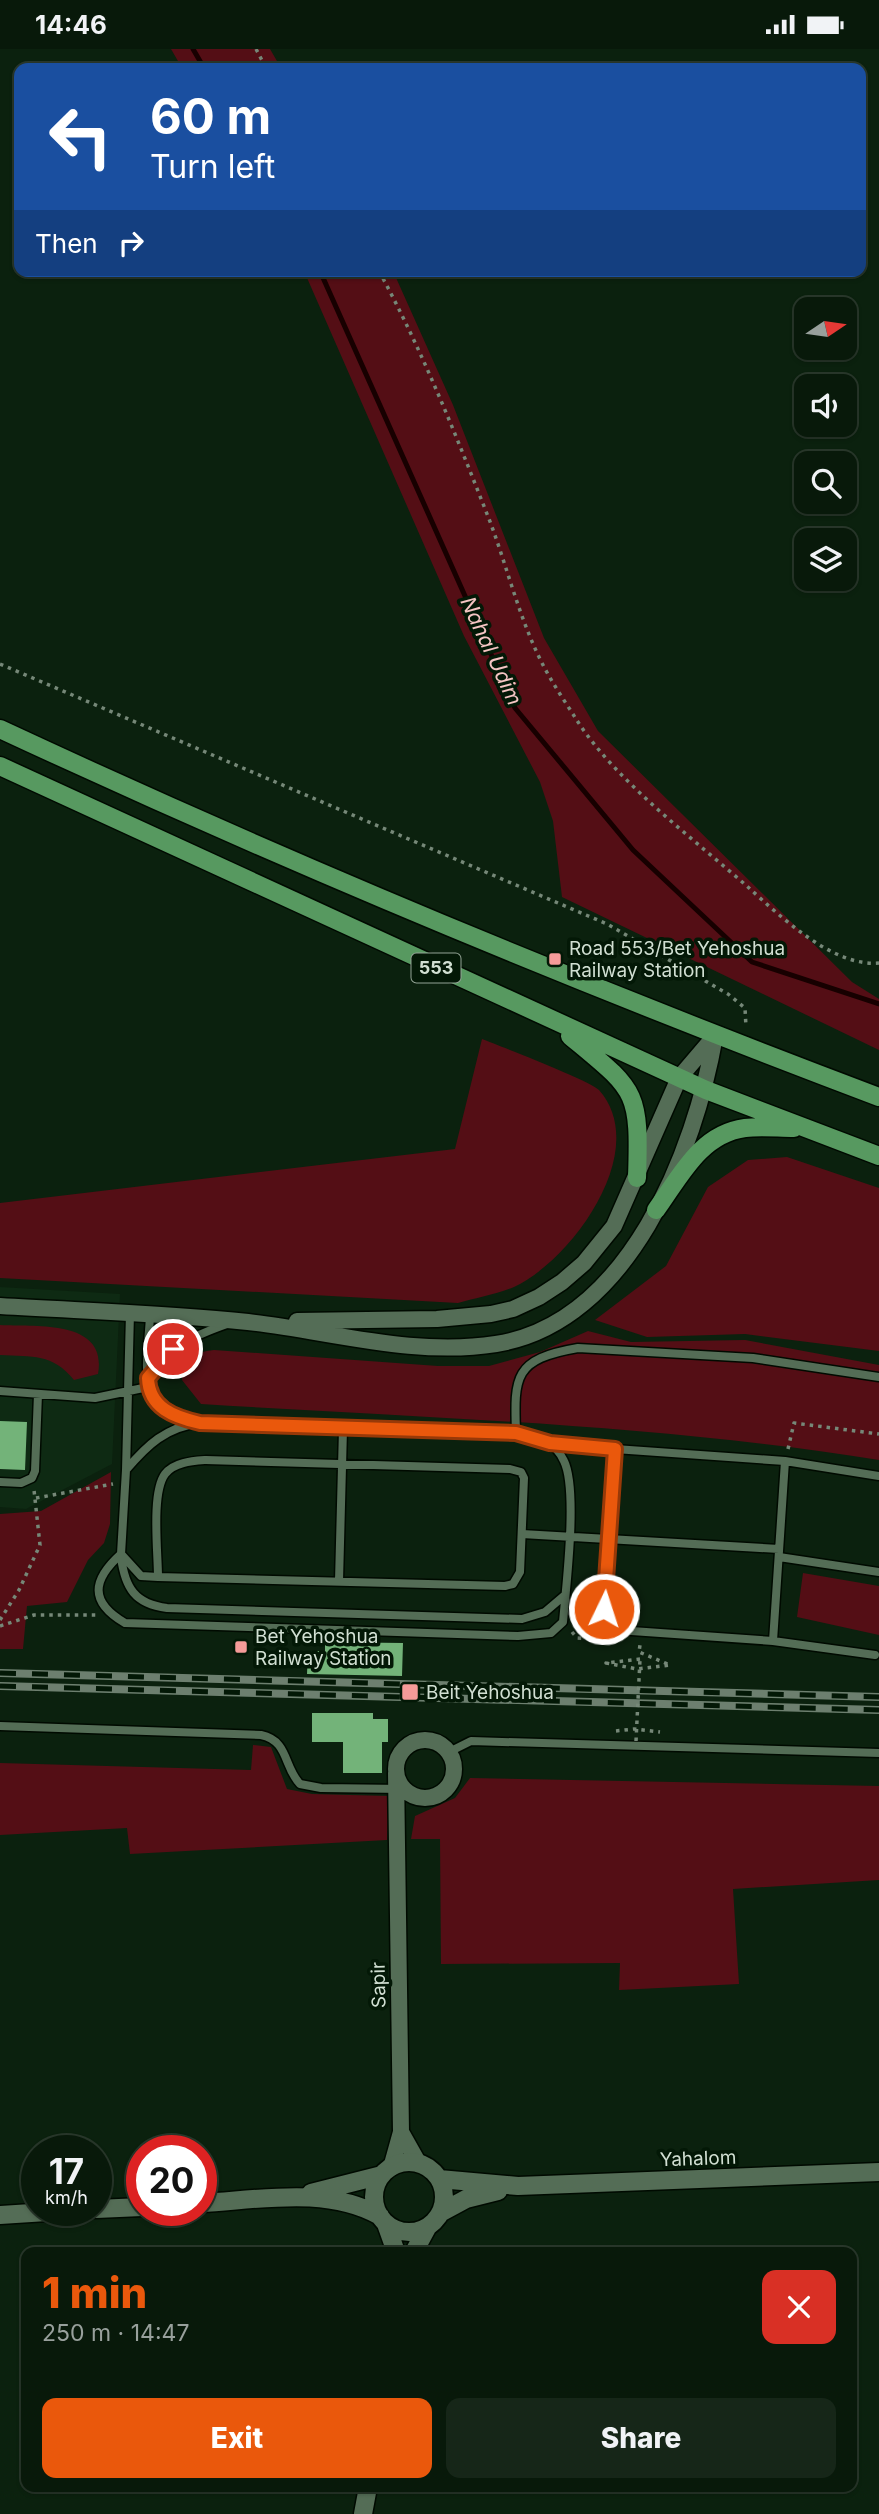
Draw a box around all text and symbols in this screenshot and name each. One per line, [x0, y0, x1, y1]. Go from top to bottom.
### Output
text: 14:46 [35, 9, 107, 40]
text: 60 m [150, 87, 271, 146]
icon: left [35, 91, 126, 182]
text: Turn left [150, 147, 275, 186]
icon: right [112, 224, 150, 262]
text: Then [35, 228, 98, 259]
north arrow [794, 297, 858, 361]
map controls [794, 297, 857, 591]
button: sound [794, 374, 857, 437]
button: search [794, 451, 857, 514]
button: layers [794, 528, 857, 591]
water label: Nahal Udim [455, 592, 528, 709]
place label: Road 553/Bet Yehoshua Railway Station [569, 937, 785, 982]
marker: Road 553/Bet Yehoshua Railway Station [547, 951, 563, 967]
road number: 553 [412, 953, 460, 983]
pin [143, 1319, 203, 1379]
icon: arrive [154, 1330, 192, 1368]
position arrow [567, 1572, 641, 1646]
place label: Bet Yehoshua Railway Station [255, 1625, 392, 1670]
marker: Bet Yehoshua Railway Station [233, 1639, 249, 1655]
place label: Beit Yehoshua [426, 1681, 554, 1704]
marker: Beit Yehoshua [400, 1682, 420, 1702]
street label: Sapir [367, 1962, 390, 2008]
speed limit sign: 20 [126, 2135, 217, 2226]
street label: Yahalom [659, 2146, 737, 2171]
text: 17 [49, 2150, 84, 2192]
text: km/h [45, 2187, 88, 2208]
text: 1 min [42, 2267, 147, 2318]
button: close [762, 2270, 836, 2344]
text: 250 m · 14:47 [42, 2319, 189, 2347]
button: Exit [42, 2398, 432, 2478]
button: Share [446, 2398, 836, 2478]

